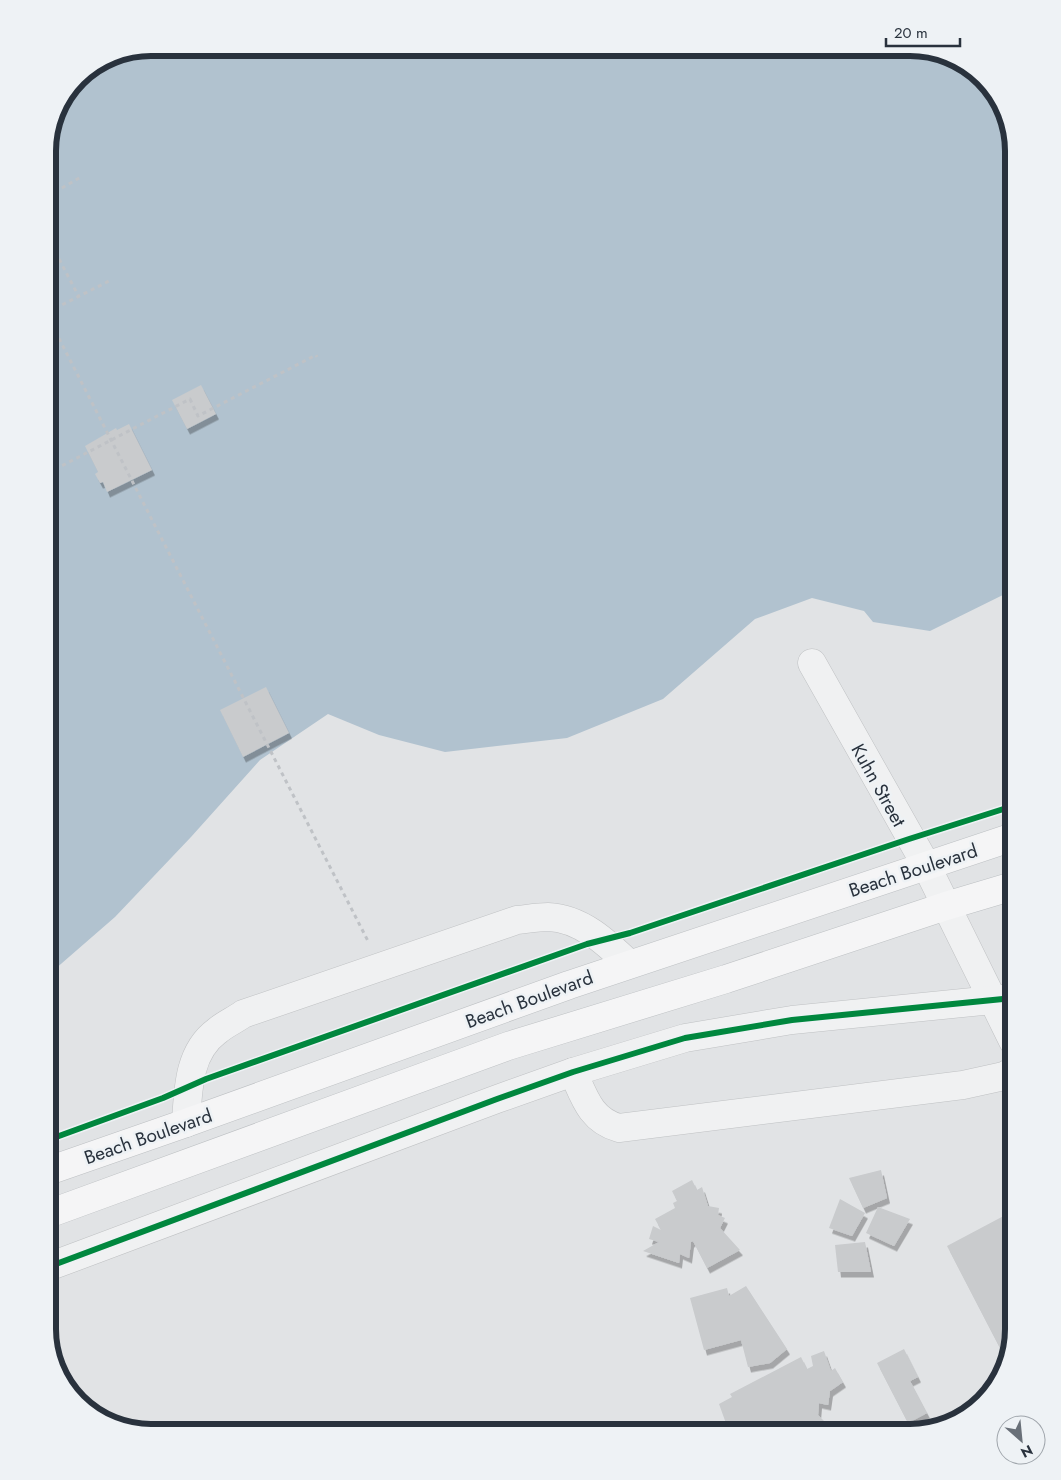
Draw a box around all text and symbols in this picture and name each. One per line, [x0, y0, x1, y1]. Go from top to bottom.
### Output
scale bar [886, 15, 960, 47]
text: 20 m [894, 22, 928, 44]
street label: Kuhn Street [845, 739, 913, 832]
street label: Beach Boulevard [845, 837, 981, 904]
street label: Beach Boulevard [462, 964, 597, 1035]
street label: Beach Boulevard [80, 1102, 216, 1171]
north arrow [996, 1415, 1046, 1465]
text: N [1017, 1440, 1036, 1463]

